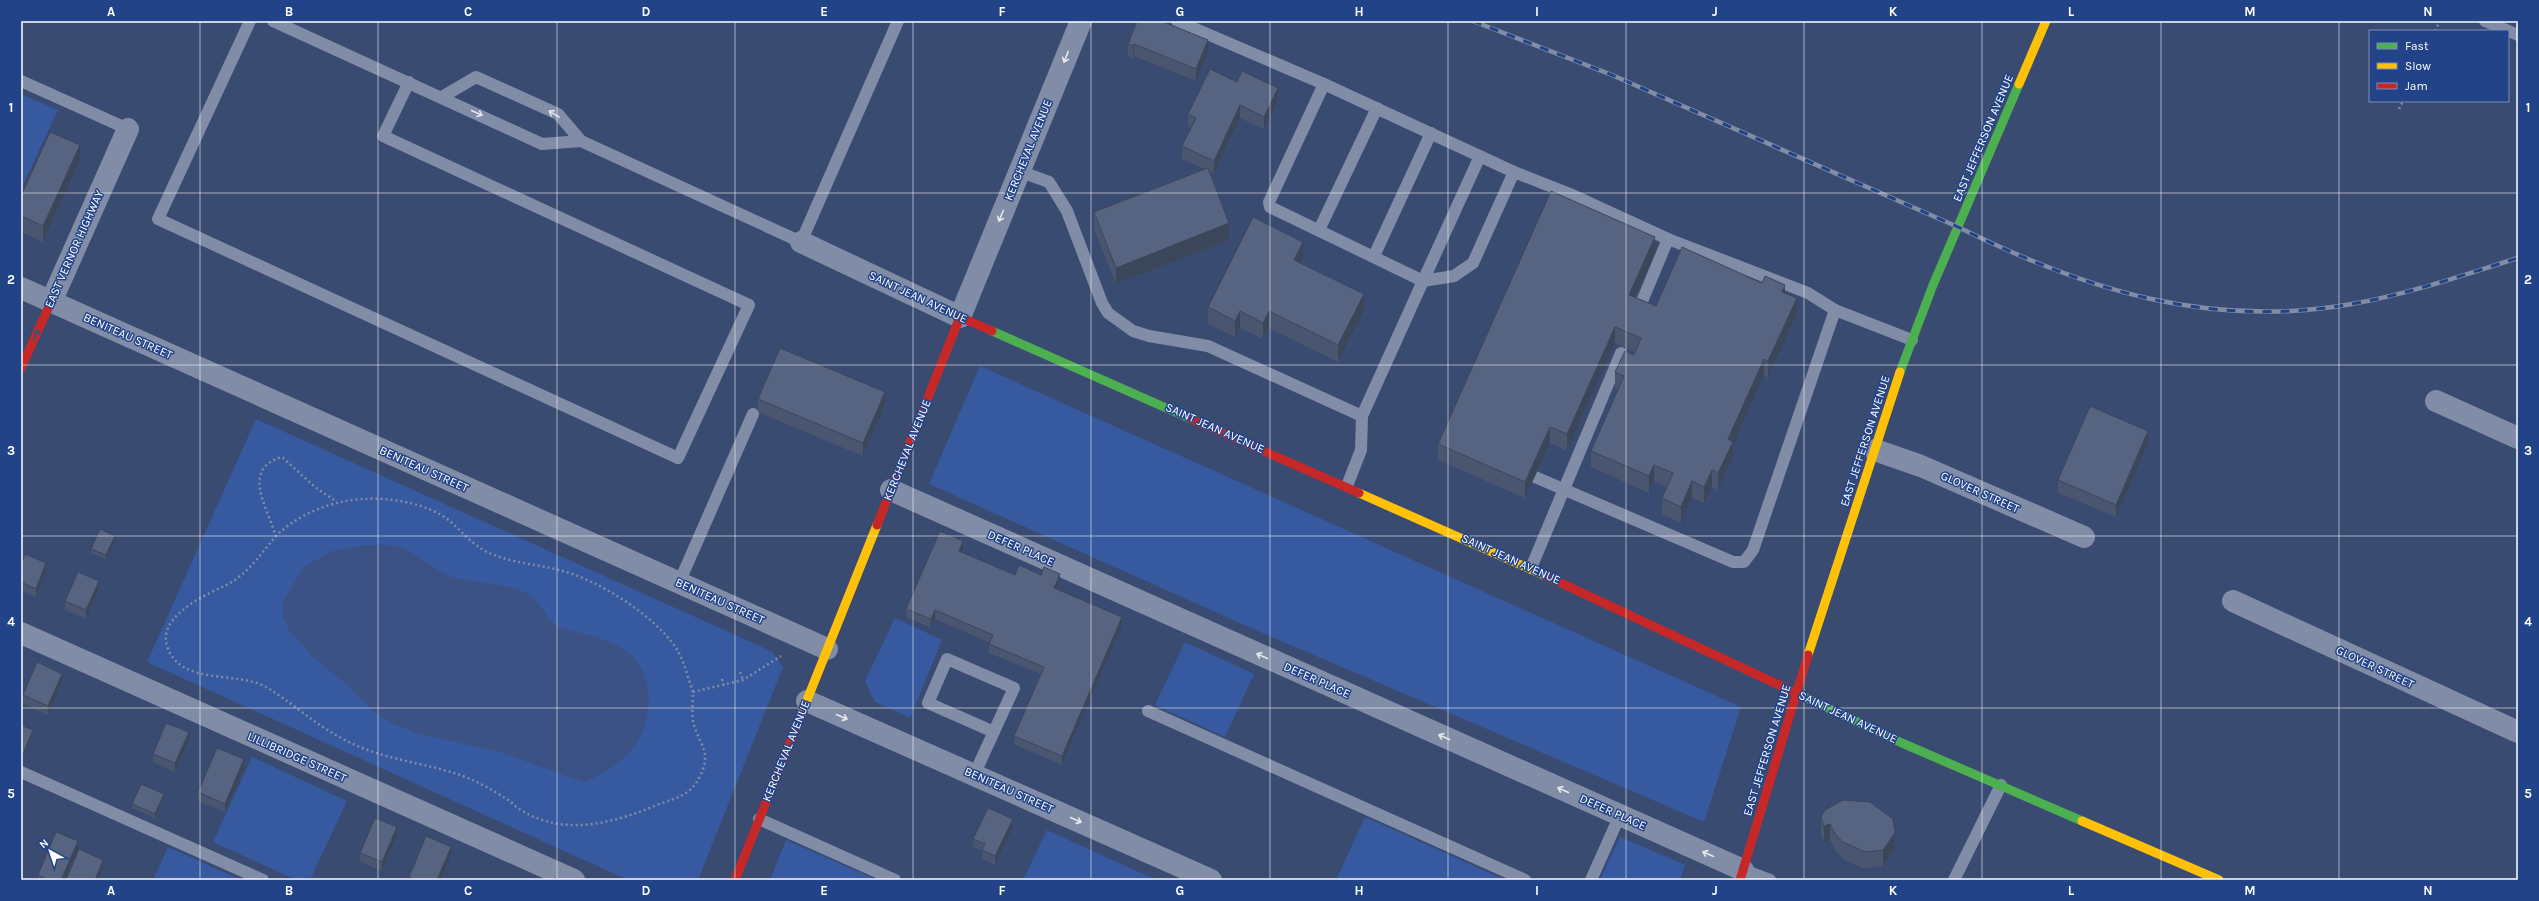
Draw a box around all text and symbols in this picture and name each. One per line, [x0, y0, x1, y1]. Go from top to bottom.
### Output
text: A [107, 4, 115, 19]
text: B [285, 4, 293, 19]
text: C [464, 4, 472, 19]
text: D [642, 4, 651, 19]
text: E [820, 4, 828, 19]
text: F [998, 4, 1006, 19]
text: G [1176, 4, 1184, 19]
text: H [1354, 4, 1364, 19]
text: I [1535, 4, 1539, 19]
text: J [1712, 4, 1718, 19]
text: K [1889, 4, 1898, 19]
text: L [2068, 4, 2075, 19]
text: M [2244, 4, 2256, 19]
text: N [2423, 4, 2433, 19]
legend [2369, 30, 2509, 102]
text: Fast [2405, 39, 2429, 53]
one-way arrow [1062, 51, 1070, 63]
text: Slow [2405, 59, 2431, 73]
street label: EAST JEFFERSON AVENUE [1950, 72, 2016, 204]
text: Jam [2405, 79, 2428, 93]
street label: KERCHEVAL AVENUE [1001, 97, 1055, 203]
text: 1 [9, 100, 13, 115]
text: 1 [2526, 100, 2530, 115]
one-way arrow [548, 109, 560, 117]
one-way arrow [471, 110, 483, 117]
street label: EAST VERNOR HIGHWAY [42, 188, 106, 310]
one-way arrow [997, 210, 1004, 222]
street label: SAINT JEAN AVENUE [867, 268, 969, 326]
text: 2 [7, 272, 15, 287]
text: 2 [2524, 272, 2532, 287]
street label: BENITEAU STREET [81, 310, 175, 362]
one-way arrow [33, 329, 40, 341]
street label: EAST JEFFERSON AVENUE [1837, 374, 1893, 508]
street label: KERCHEVAL AVENUE [880, 397, 934, 503]
street label: SAINT JEAN AVENUE [1163, 400, 1267, 456]
text: 3 [7, 443, 15, 458]
street label: BENITEAU STREET [377, 443, 471, 495]
text: 3 [2524, 443, 2532, 458]
street label: GLOVER STREET [1938, 468, 2022, 516]
street label: DEFER PLACE [986, 527, 1056, 569]
street label: SAINT JEAN AVENUE [1459, 531, 1563, 587]
street label: BENITEAU STREET [673, 575, 767, 627]
text: 4 [7, 614, 15, 629]
text: 4 [2524, 614, 2532, 629]
street label: GLOVER STREET [2334, 643, 2416, 691]
one-way arrow [1256, 651, 1268, 659]
street label: DEFER PLACE [1282, 659, 1352, 701]
street label: EAST JEFFERSON AVENUE [1740, 682, 1794, 818]
street label: SAINT JEAN AVENUE [1797, 688, 1899, 746]
street label: KERCHEVAL AVENUE [759, 698, 813, 804]
one-way arrow [836, 713, 848, 721]
street label: LILLIBRIDGE STREET [245, 729, 349, 785]
one-way arrow [1439, 733, 1451, 740]
street label: BENITEAU STREET [962, 764, 1056, 816]
one-way arrow [1558, 785, 1570, 793]
text: 5 [7, 786, 15, 801]
text: 5 [2524, 786, 2532, 801]
street label: DEFER PLACE [1578, 791, 1648, 833]
one-way arrow [1070, 817, 1082, 825]
north arrow [30, 831, 70, 871]
text: N [37, 836, 51, 851]
one-way arrow [1702, 850, 1714, 857]
text: A [107, 883, 115, 898]
text: B [285, 883, 293, 898]
text: C [464, 883, 472, 898]
text: D [642, 883, 651, 898]
text: E [820, 883, 828, 898]
text: F [998, 883, 1006, 898]
text: G [1176, 883, 1184, 898]
text: H [1354, 883, 1364, 898]
text: I [1535, 883, 1539, 898]
text: J [1712, 883, 1718, 898]
text: K [1889, 883, 1898, 898]
text: L [2068, 883, 2075, 898]
text: M [2244, 883, 2256, 898]
text: N [2423, 883, 2433, 898]

